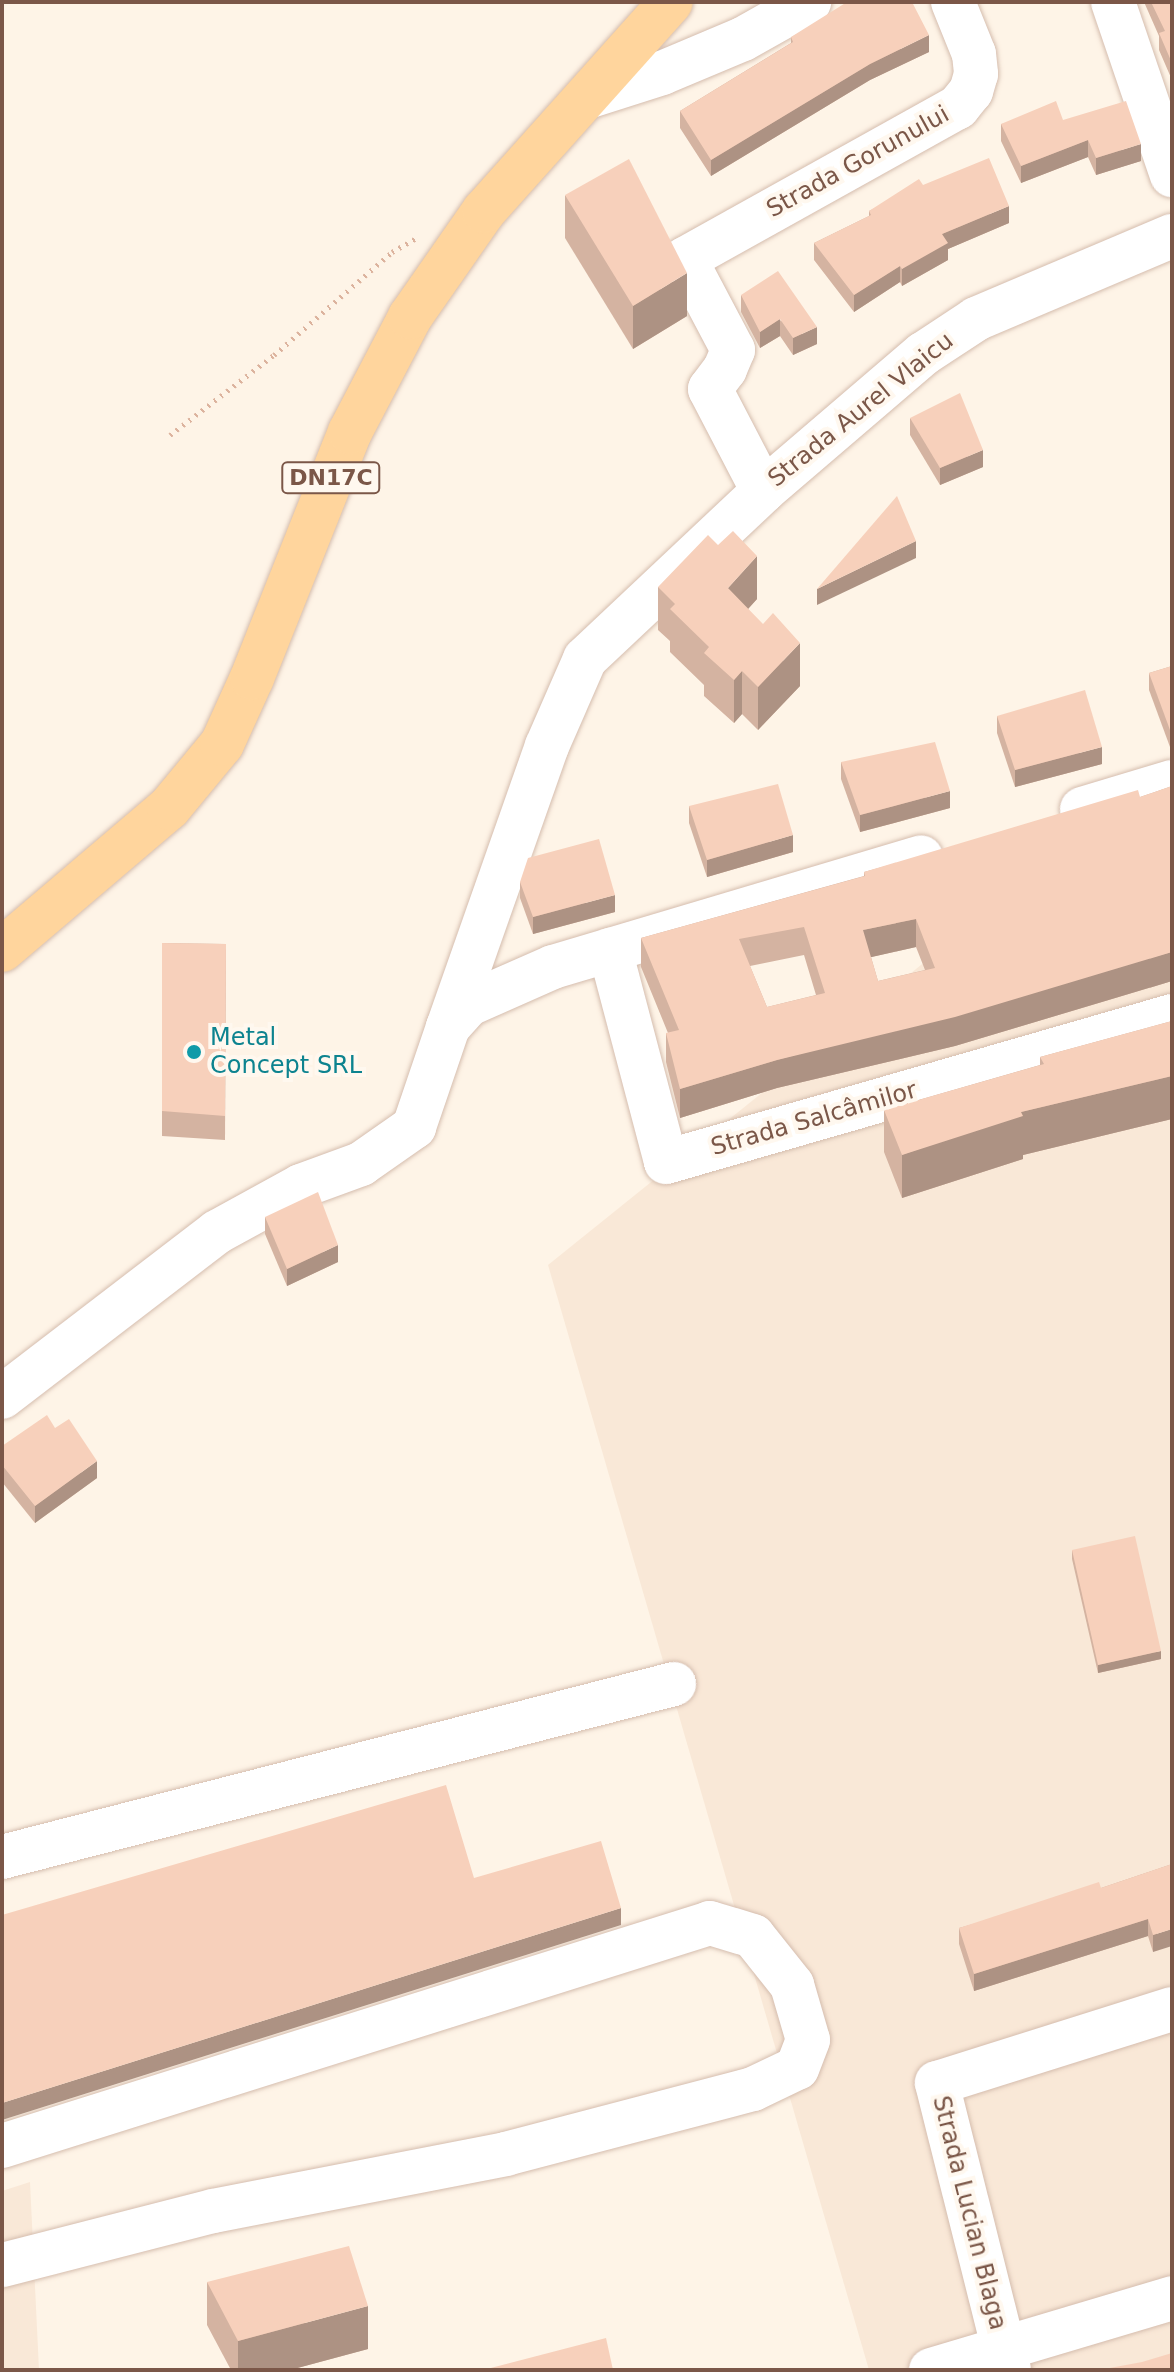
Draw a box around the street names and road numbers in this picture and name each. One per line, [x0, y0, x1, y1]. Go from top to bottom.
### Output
street label: Strada Gorunului [762, 100, 954, 224]
street label: Strada Aurel Vlaicu [763, 327, 959, 493]
road number: DN17C [281, 460, 381, 496]
street label: Strada Salcâmilor [708, 1076, 920, 1162]
street label: Strada Lucian Blaga [926, 2093, 1012, 2333]

